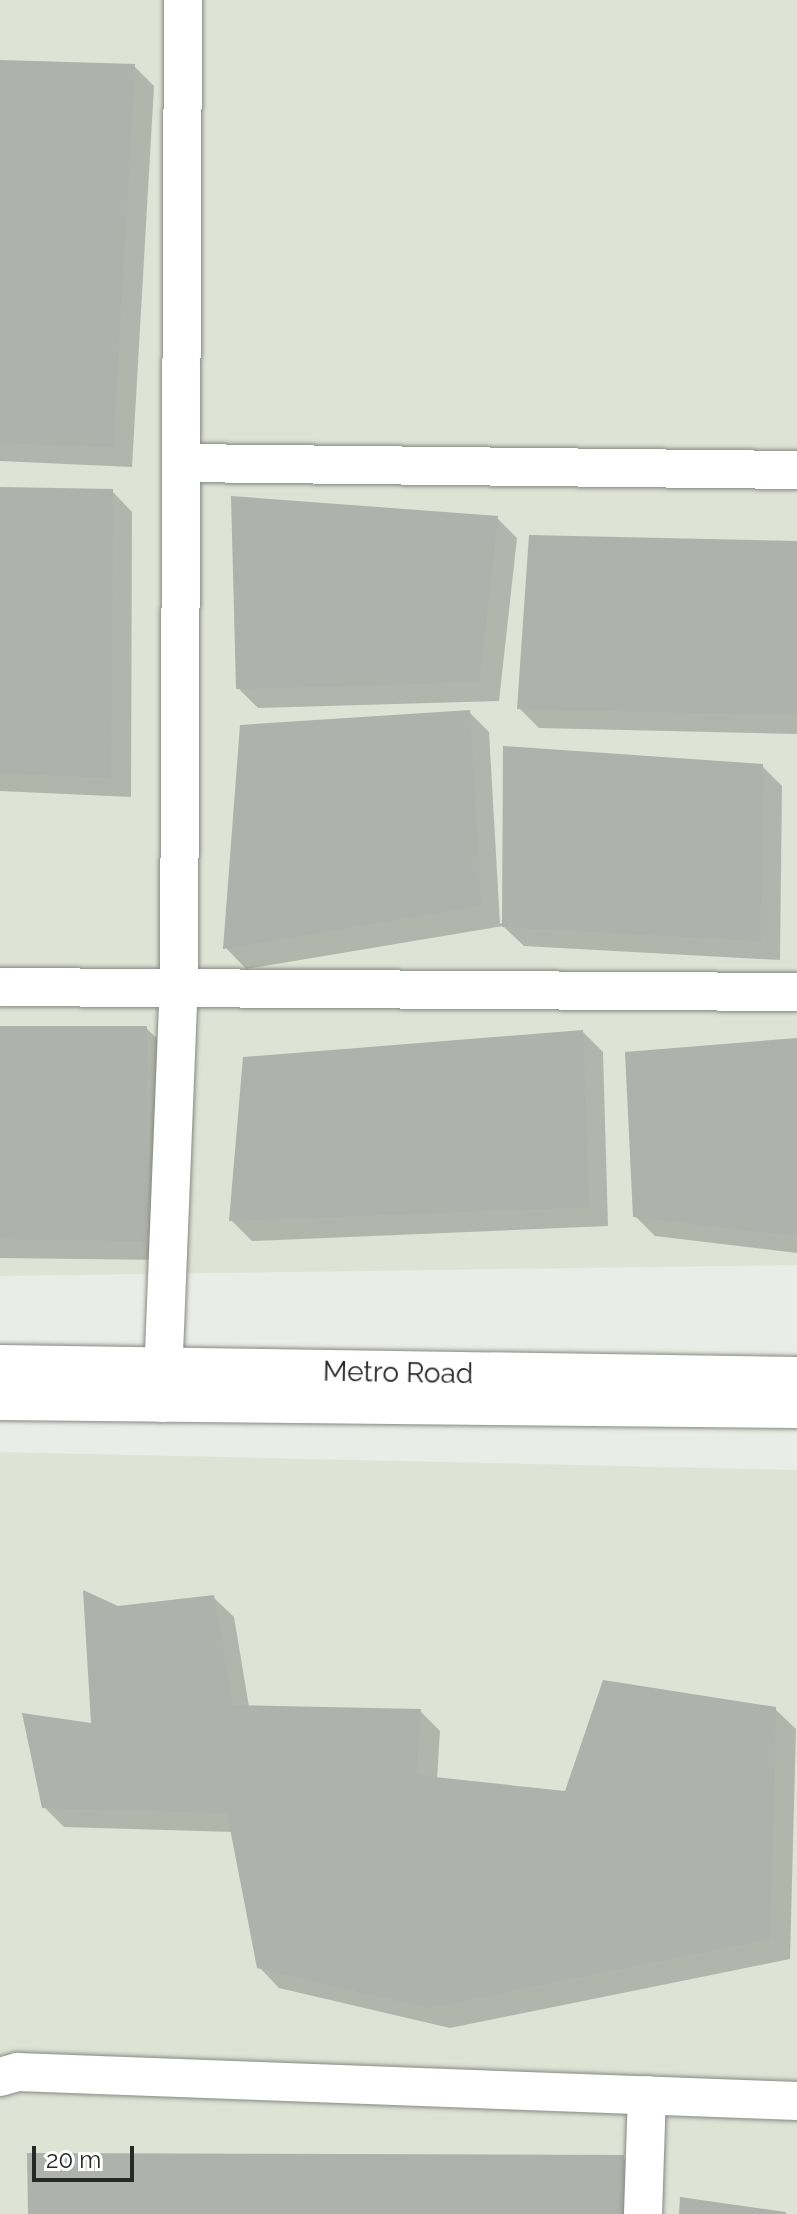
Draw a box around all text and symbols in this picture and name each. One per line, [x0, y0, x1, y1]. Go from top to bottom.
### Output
street label: Metro Road [323, 1355, 473, 1391]
scale bar [36, 2130, 138, 2180]
text: 20 m [46, 2145, 101, 2174]

